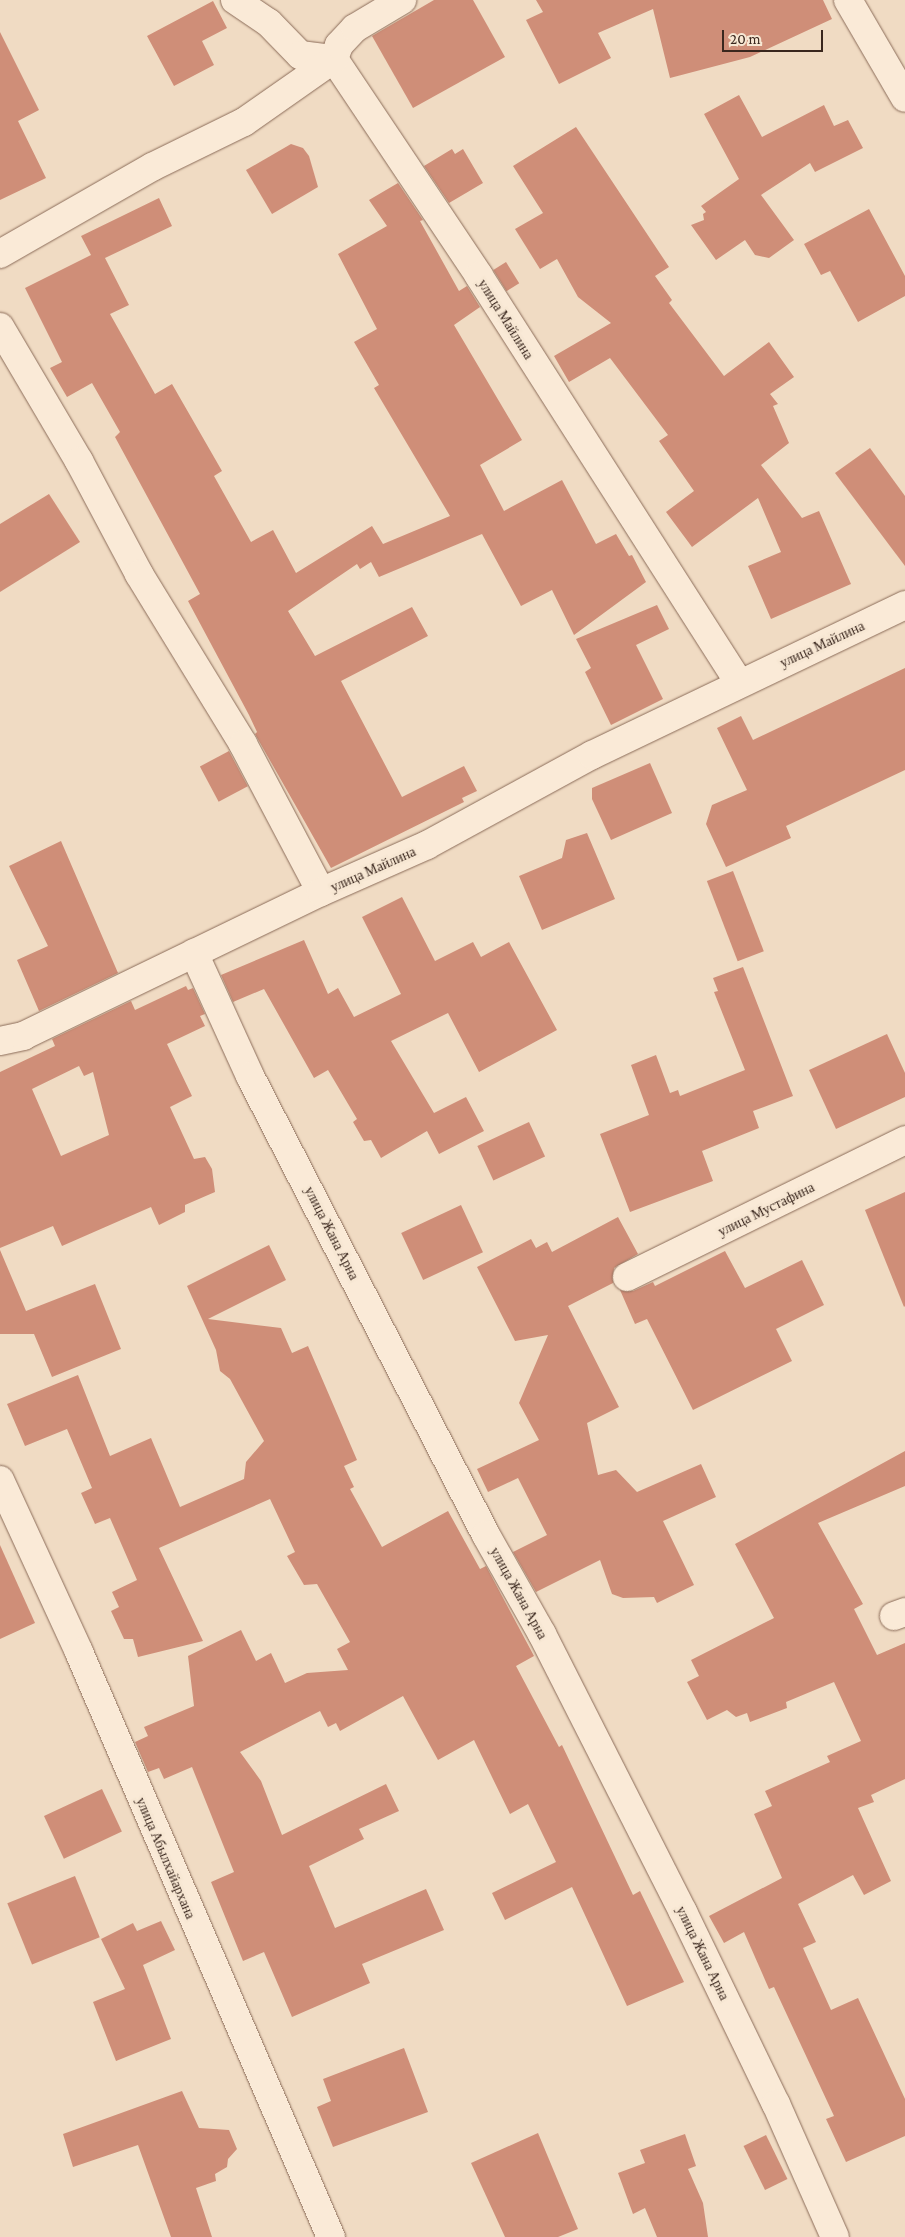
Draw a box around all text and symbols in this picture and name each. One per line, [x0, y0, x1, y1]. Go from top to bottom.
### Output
scale bar [725, 20, 826, 52]
text: 20 m [730, 31, 761, 47]
street label: улица Майлина [475, 276, 537, 362]
street label: улица Майлина [777, 617, 867, 671]
street label: улица Майлина [328, 843, 418, 895]
street label: улица Мустафина [715, 1178, 817, 1240]
street label: улица Жана Арна [301, 1183, 363, 1283]
street label: улица Жана Арна [487, 1544, 551, 1642]
street label: улица Абылхайархана [133, 1795, 199, 1921]
street label: улица Жана Арна [673, 1903, 733, 2003]

